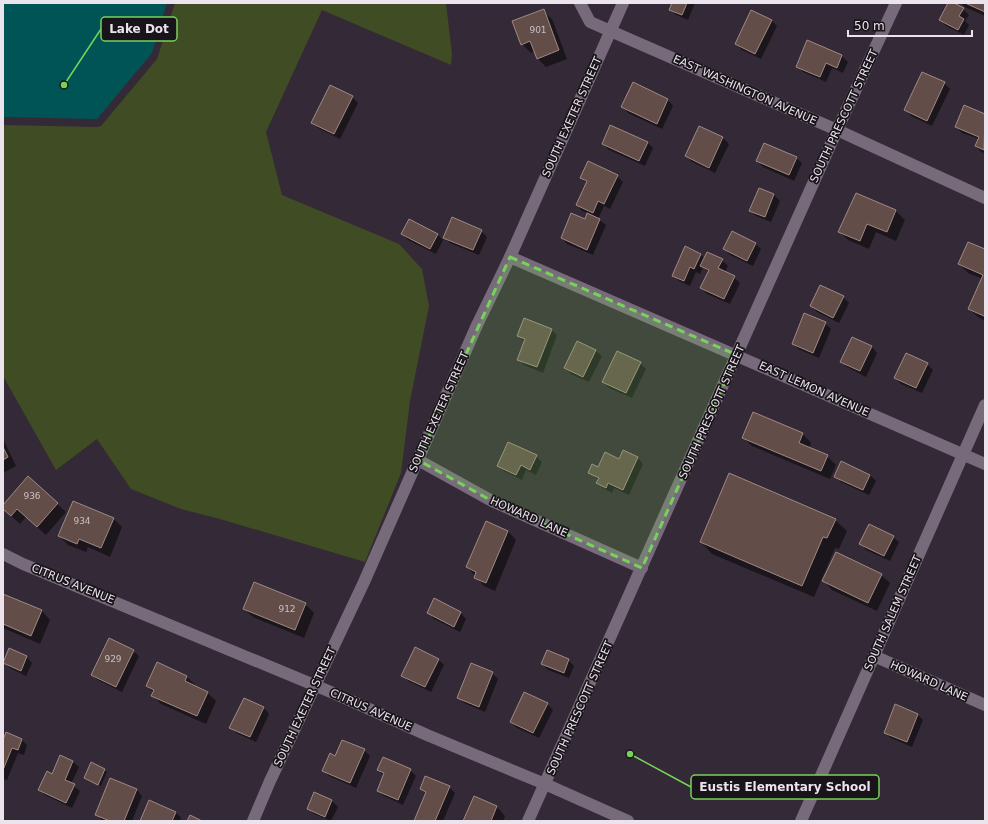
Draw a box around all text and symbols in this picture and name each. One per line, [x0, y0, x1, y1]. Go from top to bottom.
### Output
scale bar [848, 12, 972, 38]
callout: Lake Dot [101, 17, 177, 41]
text: 50 m [854, 19, 885, 33]
text: Lake Dot [109, 22, 169, 36]
house number: 901 [529, 25, 547, 35]
street label: SOUTH PRESCOTT STREET [807, 47, 881, 185]
street label: EAST WASHINGTON AVENUE [671, 52, 819, 128]
street label: SOUTH EXETER STREET [540, 55, 605, 179]
street label: SOUTH PRESCOTT STREET [676, 343, 748, 481]
street label: SOUTH EXETER STREET [407, 350, 472, 474]
street label: EAST LEMON AVENUE [757, 359, 871, 419]
house number: 936 [23, 491, 41, 501]
street label: HOWARD LANE [488, 494, 570, 540]
house number: 934 [73, 516, 91, 526]
street label: SOUTH SALEM STREET [862, 553, 924, 673]
street label: CITRUS AVENUE [30, 561, 116, 607]
house number: 912 [278, 604, 296, 614]
street label: SOUTH PRESCOTT STREET [544, 639, 616, 777]
street label: SOUTH EXETER STREET [272, 645, 339, 769]
house number: 929 [104, 654, 122, 664]
street label: HOWARD LANE [888, 658, 970, 704]
street label: CITRUS AVENUE [328, 686, 414, 734]
callout: Eustis Elementary School [691, 775, 879, 799]
text: Eustis Elementary School [699, 780, 871, 794]

